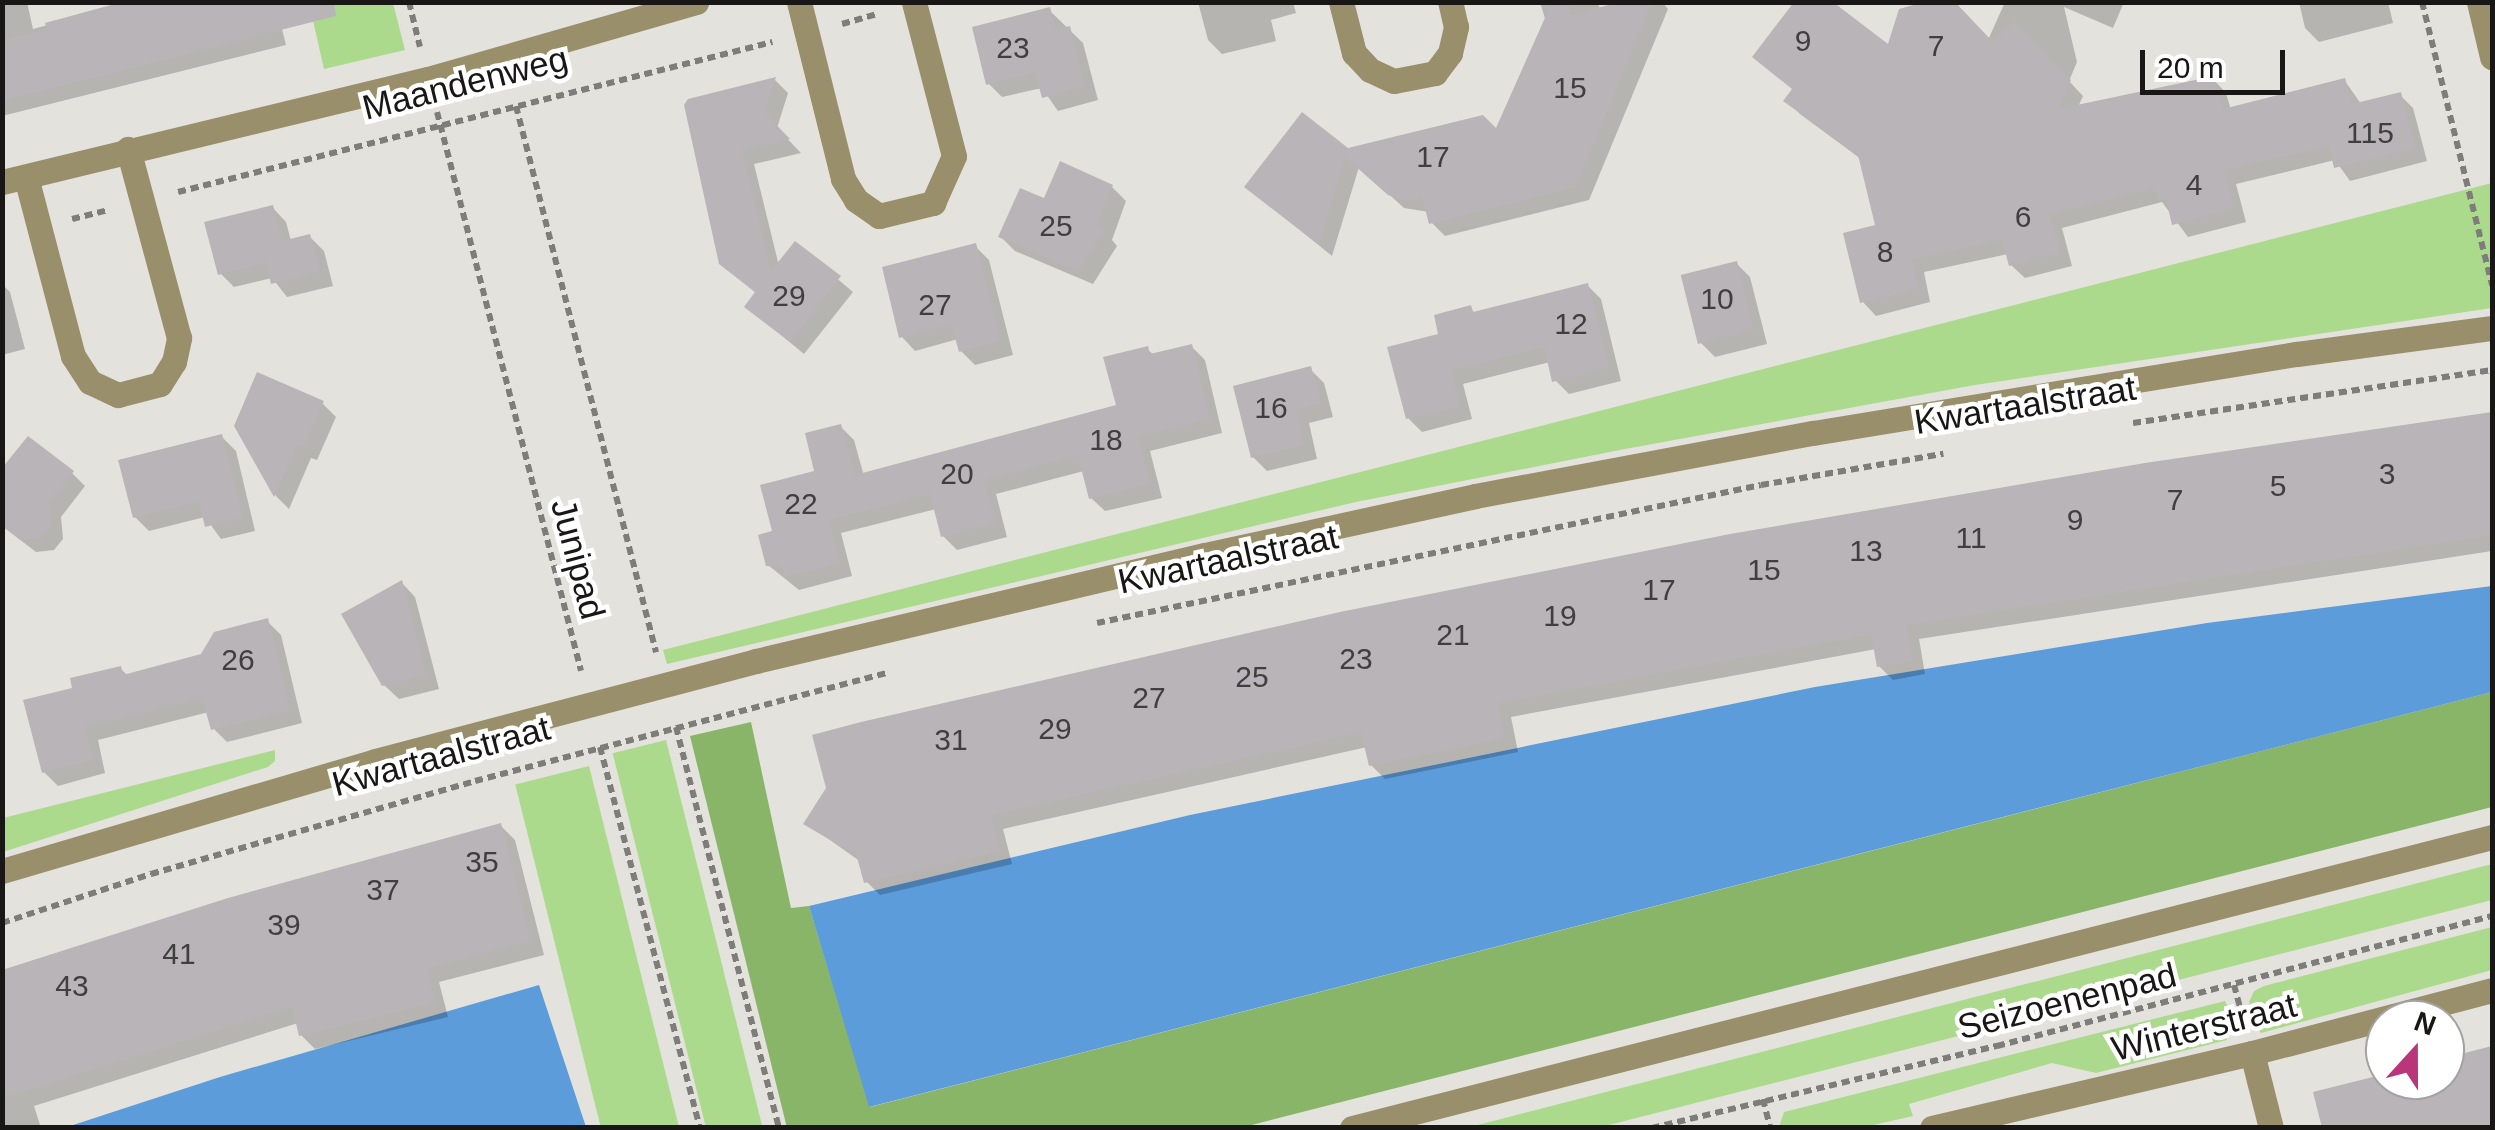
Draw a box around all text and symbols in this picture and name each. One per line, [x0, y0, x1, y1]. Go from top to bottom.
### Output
house number: 9 [1795, 23, 1811, 59]
house number: 7 [1928, 28, 1944, 64]
house number: 23 [996, 30, 1030, 66]
scale bar [2145, 30, 2290, 92]
street label: Maandenweg [358, 37, 572, 129]
text: 20 m [2157, 51, 2224, 84]
house number: 15 [1553, 70, 1587, 106]
house number: 115 [2346, 115, 2394, 151]
house number: 17 [1416, 139, 1450, 175]
house number: 4 [2186, 167, 2202, 203]
house number: 6 [2015, 199, 2031, 235]
house number: 25 [1039, 208, 1073, 244]
house number: 8 [1877, 234, 1893, 270]
house number: 29 [772, 278, 806, 314]
house number: 10 [1700, 281, 1734, 317]
house number: 27 [918, 287, 952, 323]
house number: 12 [1554, 306, 1588, 342]
street label: Kwartaalstraat [1911, 367, 2139, 443]
house number: 16 [1254, 390, 1288, 426]
house number: 18 [1089, 422, 1123, 458]
house number: 20 [940, 456, 974, 492]
house number: 3 [2379, 456, 2395, 492]
house number: 5 [2270, 468, 2286, 504]
house number: 7 [2167, 482, 2183, 518]
house number: 22 [784, 486, 818, 522]
street label: Junipad [542, 494, 614, 624]
house number: 9 [2067, 502, 2083, 538]
street label: Kwartaalstraat [1114, 515, 1342, 603]
house number: 11 [1955, 520, 1987, 556]
house number: 13 [1849, 533, 1883, 569]
house number: 15 [1747, 552, 1781, 588]
house number: 17 [1642, 572, 1676, 608]
house number: 19 [1543, 598, 1577, 634]
house number: 21 [1436, 617, 1470, 653]
house number: 23 [1339, 641, 1373, 677]
house number: 26 [221, 642, 255, 678]
house number: 25 [1235, 659, 1269, 695]
house number: 27 [1132, 680, 1166, 716]
street label: Kwartaalstraat [328, 707, 554, 805]
house number: 29 [1038, 711, 1072, 747]
house number: 31 [934, 722, 968, 758]
house number: 35 [465, 844, 499, 880]
house number: 37 [366, 872, 400, 908]
house number: 39 [267, 907, 301, 943]
house number: 41 [162, 936, 196, 972]
street label: Seizoenenpad [1953, 954, 2181, 1048]
house number: 43 [55, 968, 89, 1004]
street label: Winterstraat [2107, 984, 2301, 1070]
north arrow [2365, 1000, 2465, 1100]
text: N [2410, 1005, 2440, 1041]

